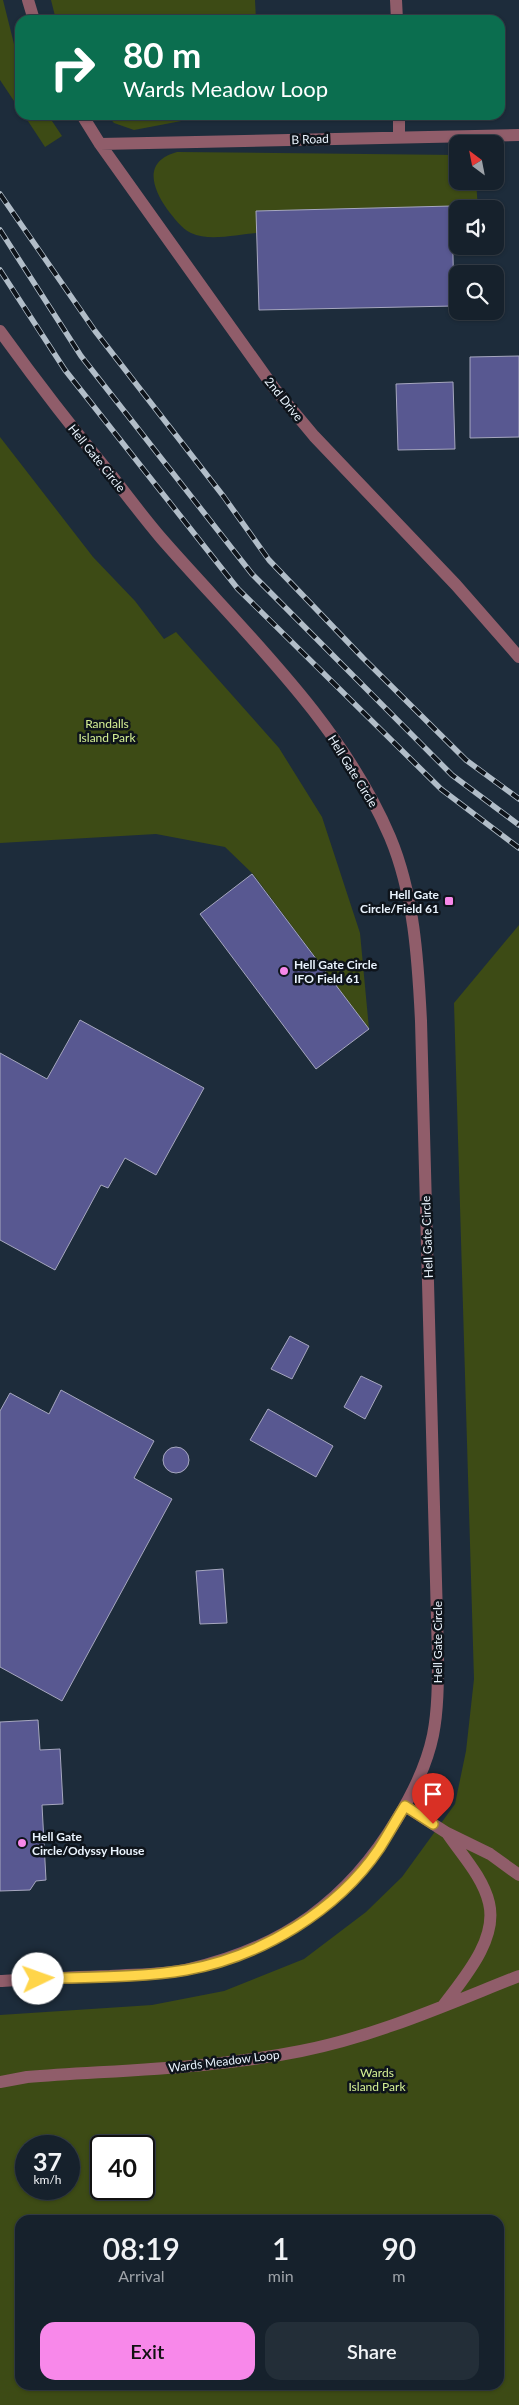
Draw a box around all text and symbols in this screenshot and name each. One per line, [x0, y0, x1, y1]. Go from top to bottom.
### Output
text: 80 m [123, 33, 201, 75]
icon: right [40, 35, 105, 100]
text: Wards Meadow Loop [123, 75, 328, 102]
street label: B Road [291, 131, 329, 147]
north arrow [449, 135, 504, 190]
map controls [449, 135, 504, 320]
button: sound [449, 200, 504, 255]
button: search [449, 265, 504, 320]
street label: 2nd Drive [262, 374, 306, 424]
street label: Hell Gate Circle [65, 421, 129, 495]
park label: Randalls Island Park [78, 716, 136, 745]
street label: Hell Gate Circle [325, 732, 381, 810]
place label: Hell Gate Circle/Field 61 [360, 887, 440, 916]
marker: Hell Gate Circle/Field 61 [443, 895, 455, 907]
place label: Hell Gate Circle IFO Field 61 [294, 957, 378, 986]
marker: Hell Gate Circle IFO Field 61 [278, 965, 290, 977]
street label: Hell Gate Circle [418, 1196, 436, 1278]
street label: Hell Gate Circle [430, 1601, 445, 1683]
pin [412, 1773, 454, 1824]
icon: arrive [419, 1780, 447, 1808]
place label: Hell Gate Circle/Odyssy House [32, 1829, 145, 1858]
marker: Hell Gate Circle/Odyssy House [16, 1837, 28, 1849]
position arrow [11, 1952, 63, 2004]
street label: Wards Meadow Loop [168, 2047, 281, 2075]
park label: Wards Island Park [348, 2065, 406, 2094]
speed limit sign: 40 [90, 2135, 155, 2200]
text: 37 [33, 2146, 62, 2176]
text: km/h [33, 2172, 62, 2187]
text: 08:19 [103, 2230, 180, 2266]
text: 1 [272, 2230, 289, 2266]
text: 90 [381, 2230, 416, 2266]
text: Arrival [118, 2266, 164, 2285]
text: min [268, 2266, 294, 2285]
text: m [392, 2266, 405, 2285]
button: Exit [40, 2322, 255, 2380]
button: Share [265, 2322, 479, 2380]

